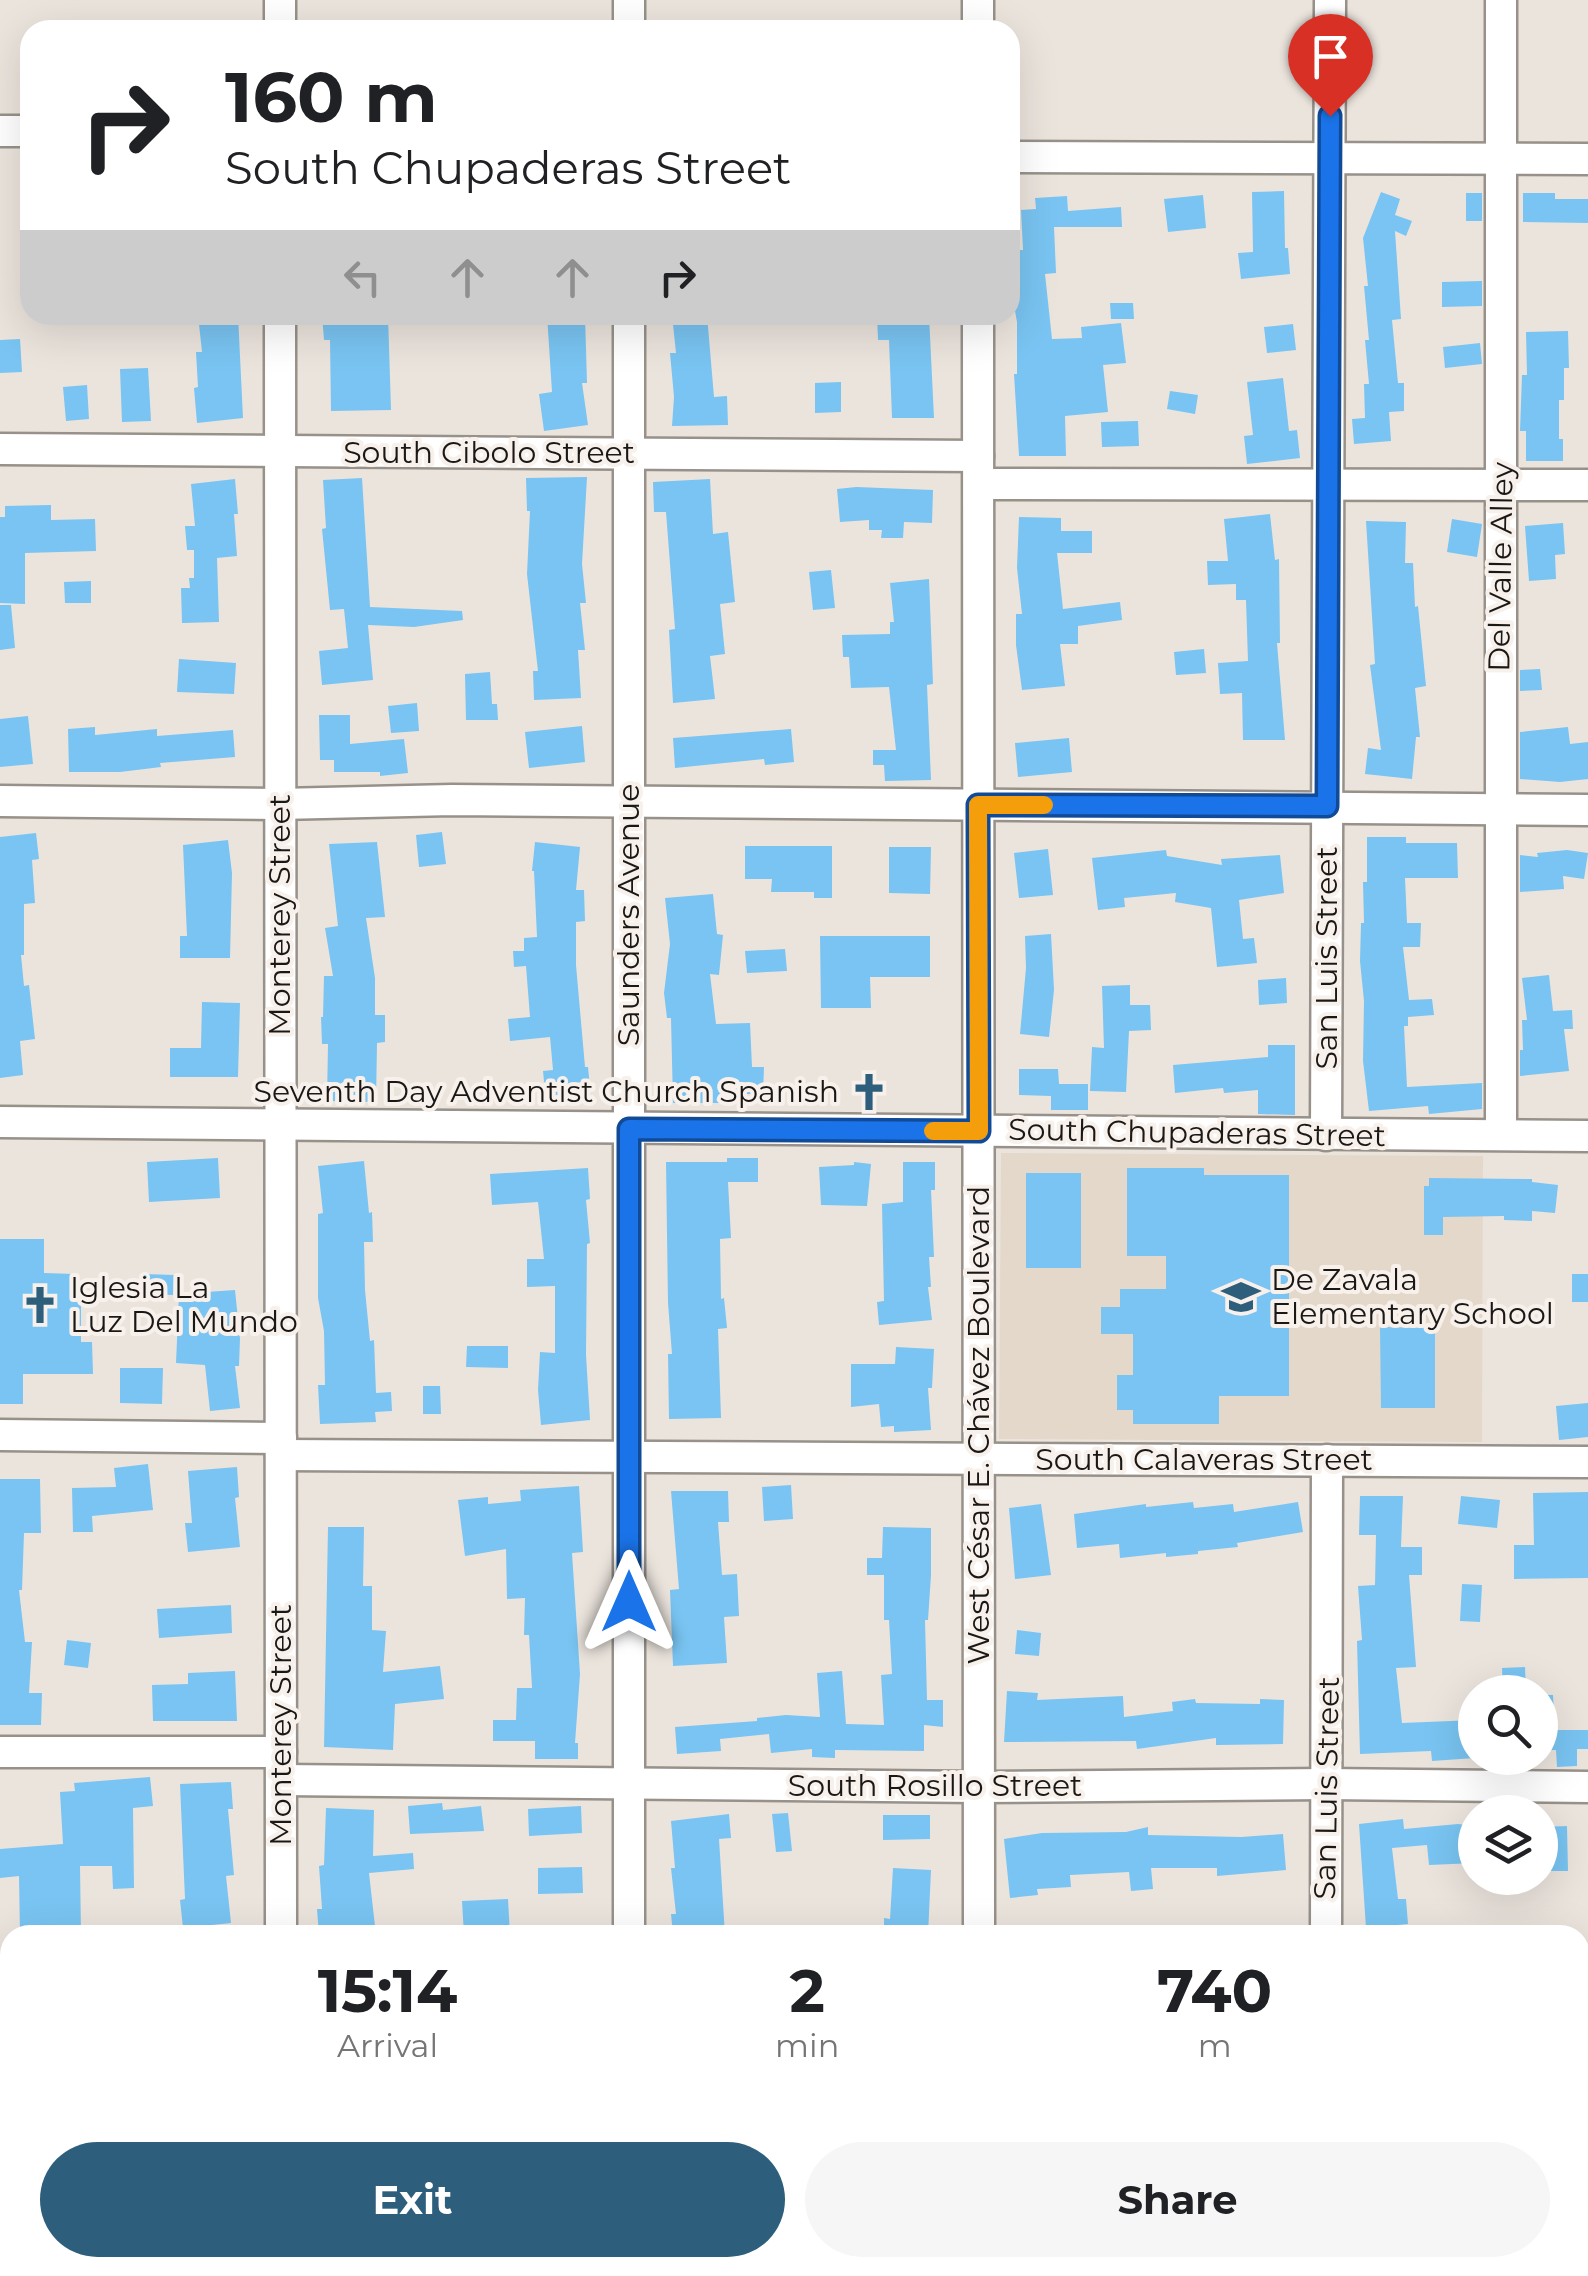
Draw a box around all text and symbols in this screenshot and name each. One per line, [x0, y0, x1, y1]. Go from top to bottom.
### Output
pin [1288, 14, 1373, 117]
icon: arrive [1303, 29, 1358, 84]
text: 160 m [225, 54, 438, 140]
icon: right [60, 60, 190, 190]
text: South Chupaderas Street [225, 140, 791, 195]
icon: left [335, 250, 390, 305]
icon: ahead [440, 250, 495, 305]
icon: ahead [545, 250, 600, 305]
icon: right [650, 250, 705, 305]
street label: South Cibolo Street [343, 434, 635, 471]
street label: Del Valle Alley [1480, 461, 1521, 672]
street label: Saunders Avenue [610, 784, 647, 1046]
street label: Monterey Street [261, 794, 298, 1036]
street label: San Luis Street [1308, 846, 1345, 1070]
church icon: Seventh Day Adventist Church Spanish [848, 1071, 890, 1113]
place label: Seventh Day Adventist Church Spanish [254, 1073, 839, 1110]
street label: South Chupaderas Street [1008, 1111, 1386, 1154]
street label: West César E. Chávez Boulevard [960, 1186, 997, 1664]
place label: De Zavala Elementary School [1271, 1261, 1554, 1332]
place label: Iglesia La Luz Del Mundo [70, 1269, 298, 1340]
school or university icon: De Zavala Elementary School [1220, 1276, 1262, 1318]
church icon: Iglesia La Luz Del Mundo [19, 1284, 61, 1326]
street label: South Calaveras Street [1035, 1441, 1373, 1478]
position arrow [577, 1550, 681, 1654]
street label: Monterey Street [262, 1604, 299, 1846]
map controls [1458, 1675, 1558, 1895]
button: search [1458, 1675, 1558, 1775]
street label: San Luis Street [1306, 1676, 1347, 1900]
street label: South Rosillo Street [788, 1767, 1082, 1804]
button: layers [1458, 1795, 1558, 1895]
text: 15:14 [318, 1954, 457, 2027]
text: 2 [789, 1954, 825, 2027]
text: 740 [1157, 1954, 1272, 2027]
text: Arrival [337, 2026, 438, 2065]
text: min [775, 2026, 839, 2065]
text: m [1198, 2026, 1232, 2065]
button: Exit [40, 2142, 785, 2257]
button: Share [805, 2142, 1550, 2257]

